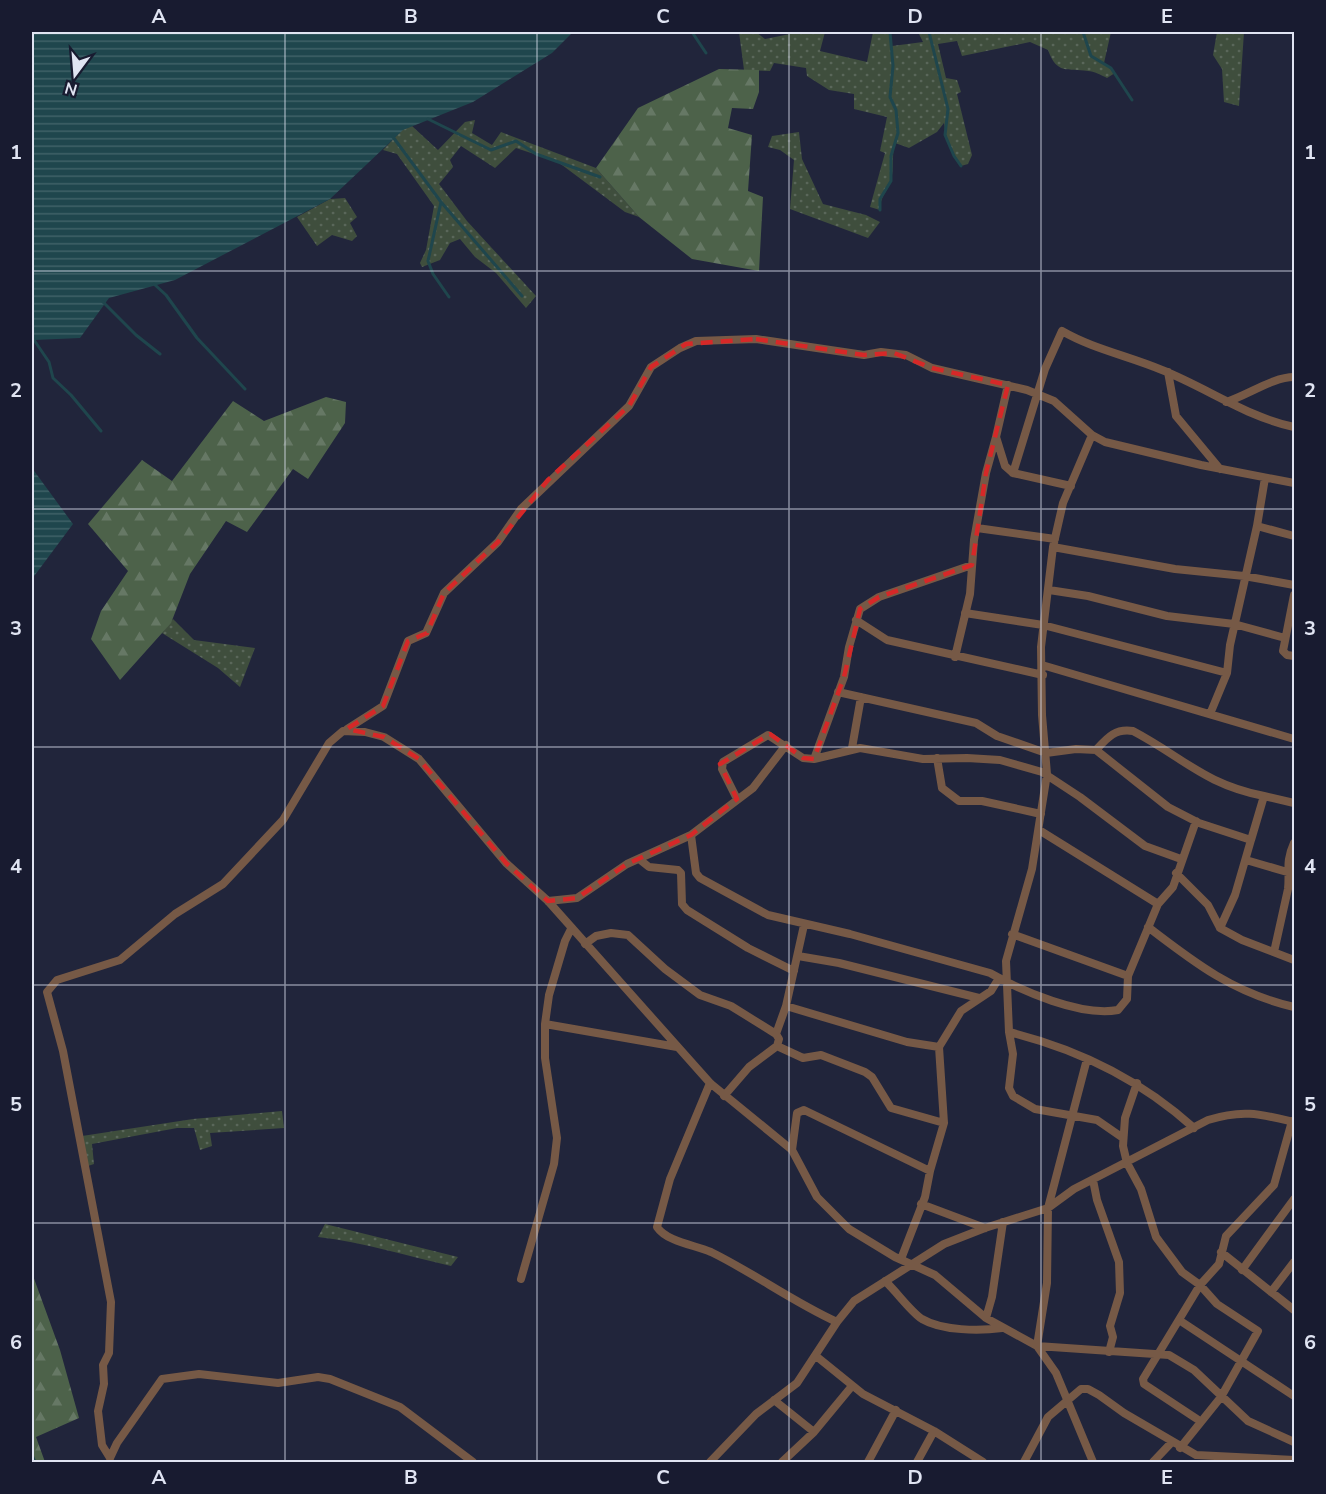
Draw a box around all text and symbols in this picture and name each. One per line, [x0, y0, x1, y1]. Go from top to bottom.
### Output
text: A [152, 3, 167, 30]
text: B [404, 3, 418, 30]
text: C [656, 3, 670, 30]
text: D [907, 3, 923, 30]
text: E [1161, 3, 1173, 30]
north arrow [45, 45, 105, 105]
text: N [62, 76, 80, 101]
text: 1 [10, 139, 22, 166]
text: 1 [1304, 139, 1316, 166]
text: 2 [10, 377, 22, 404]
text: 2 [1304, 377, 1316, 404]
text: 3 [10, 615, 22, 642]
text: 3 [1304, 615, 1316, 642]
text: 4 [10, 853, 22, 880]
text: 4 [1304, 853, 1316, 880]
text: 5 [10, 1091, 22, 1118]
text: 5 [1304, 1091, 1316, 1118]
text: 6 [10, 1329, 22, 1356]
text: 6 [1304, 1329, 1316, 1356]
text: A [152, 1464, 167, 1491]
text: B [404, 1464, 418, 1491]
text: C [656, 1464, 670, 1491]
text: D [907, 1464, 923, 1491]
text: E [1161, 1464, 1173, 1491]

